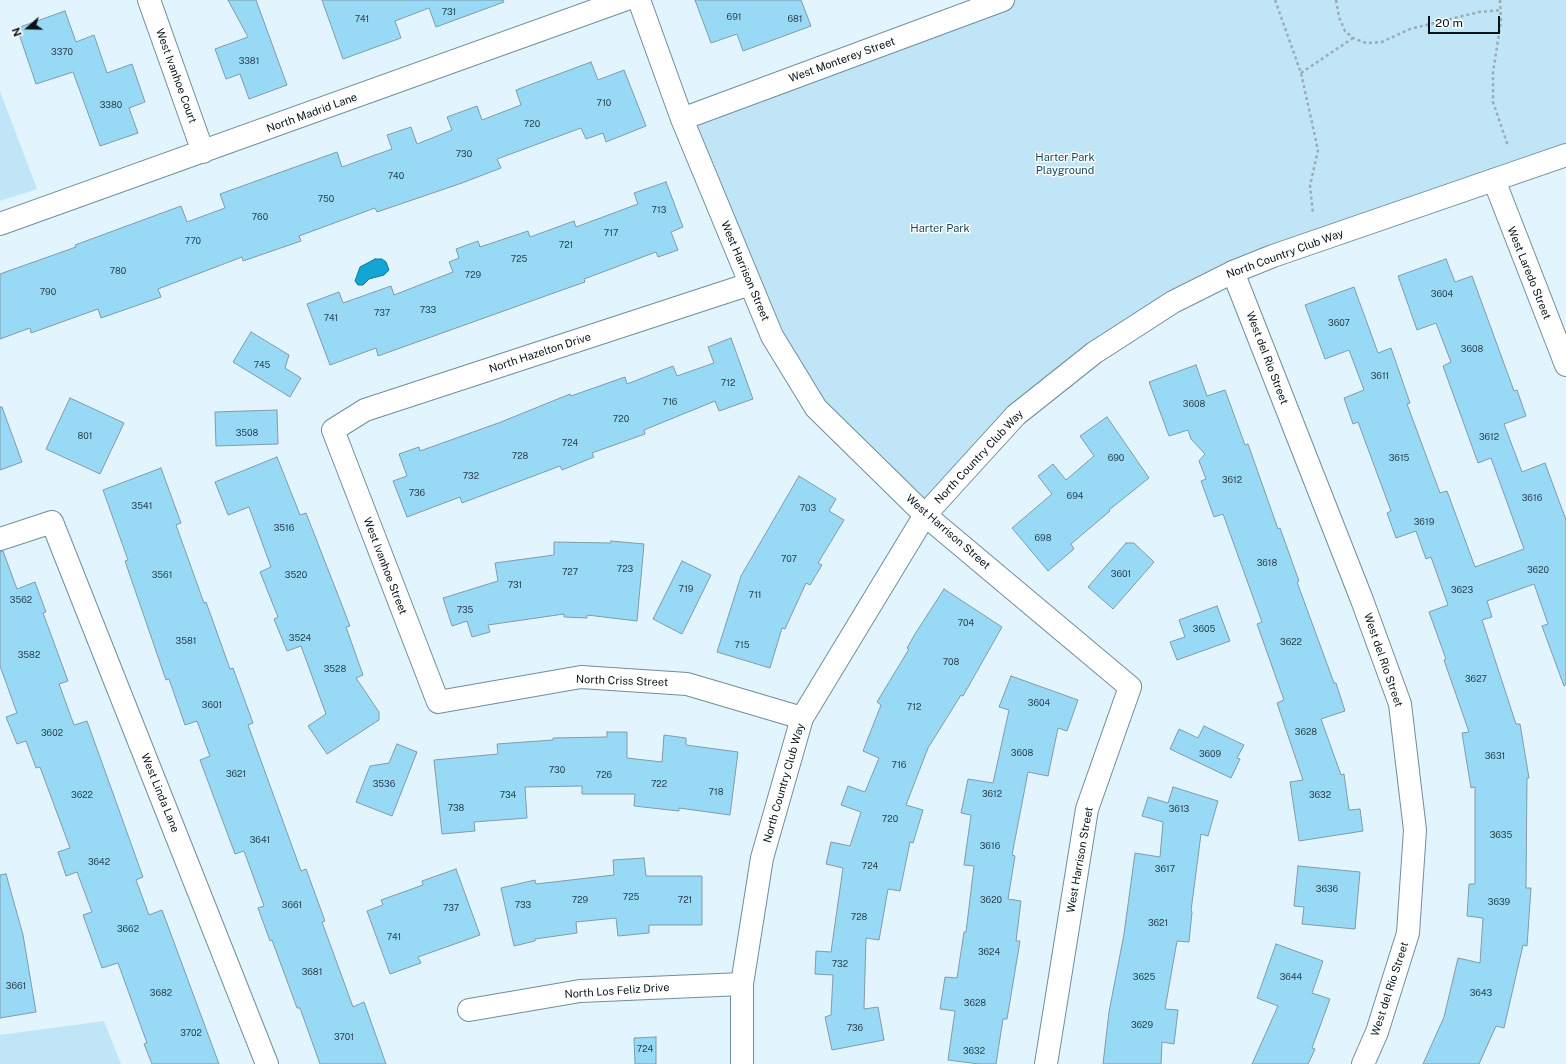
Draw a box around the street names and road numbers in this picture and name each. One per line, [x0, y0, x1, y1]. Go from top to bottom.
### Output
street label: West Ivanhoe Court [153, 27, 199, 125]
street label: West Monterey Street [787, 35, 897, 85]
street label: North Madrid Lane [265, 90, 359, 136]
street label: West Harrison Street [718, 219, 772, 323]
street label: West Laredo Street [1504, 225, 1554, 321]
street label: North Country Club Way [1225, 227, 1345, 281]
street label: West del Rio Street [1243, 310, 1291, 406]
street label: North Hazelton Drive [487, 330, 593, 376]
street label: North Country Club Way [932, 407, 1026, 507]
street label: West Harrison Street [903, 492, 993, 572]
street label: West Ivanhoe Street [360, 515, 410, 617]
street label: West del Rio Street [1361, 611, 1405, 709]
street label: North Criss Street [576, 673, 668, 689]
street label: North Country Club Way [761, 722, 807, 844]
street label: West Linda Lane [138, 751, 182, 835]
street label: West Harrison Street [1064, 806, 1096, 914]
street label: West del Rio Street [1369, 940, 1411, 1038]
street label: North Los Feliz Drive [564, 981, 670, 1001]

